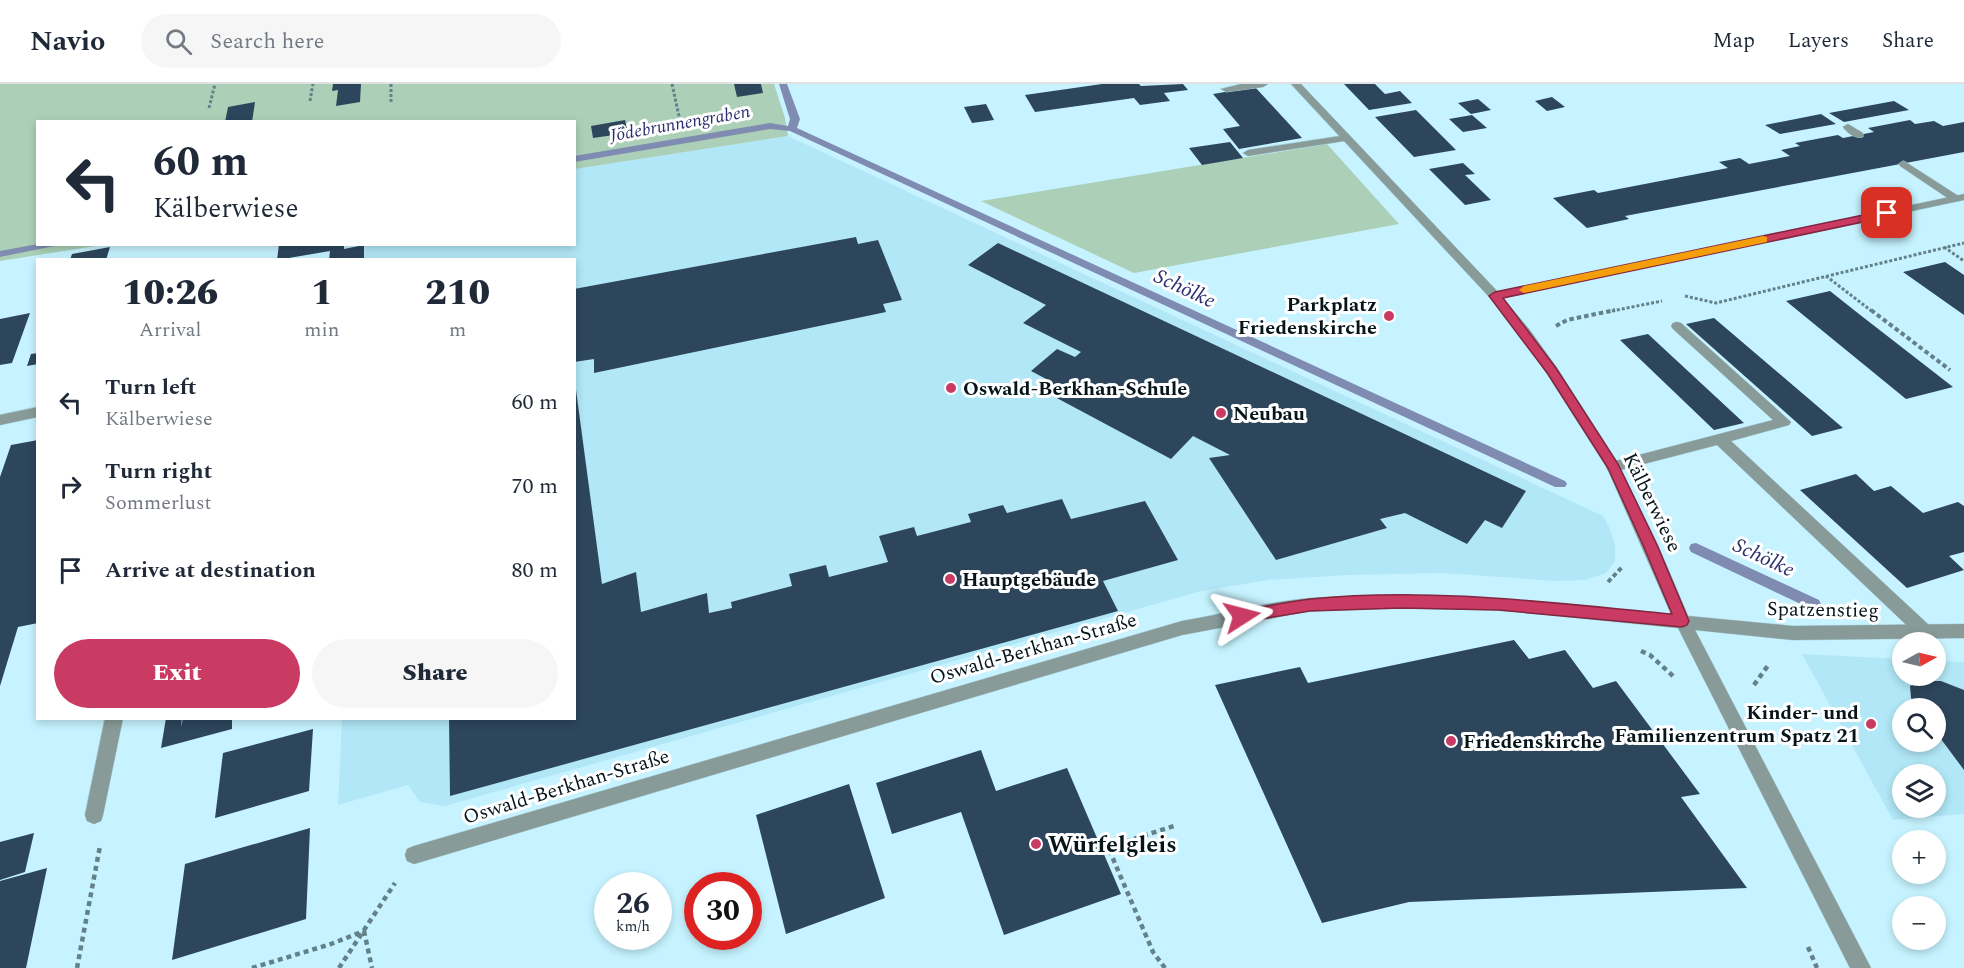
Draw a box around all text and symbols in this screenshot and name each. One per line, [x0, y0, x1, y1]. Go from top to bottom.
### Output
search box [141, 14, 561, 68]
text: Navio [30, 20, 105, 63]
icon: search [162, 25, 195, 58]
text: Search here [210, 25, 324, 58]
text: Map [1713, 25, 1755, 57]
text: Layers [1788, 25, 1849, 57]
text: Share [1882, 25, 1934, 57]
water label: Jödebrunnengraben [606, 98, 753, 149]
text: 60 m [153, 131, 248, 194]
icon: left [54, 144, 132, 222]
pin [1861, 187, 1912, 238]
text: Kälberwiese [153, 188, 299, 230]
icon: arrive [1870, 196, 1903, 229]
water label: Schölke [1148, 261, 1221, 317]
text: 10:26 [122, 266, 218, 321]
text: 1 [311, 266, 333, 321]
text: 210 [425, 266, 490, 321]
place label: Parkplatz Friedenskirche [1238, 290, 1377, 343]
marker: Parkplatz Friedenskirche [1382, 309, 1396, 323]
text: Arrival [139, 315, 201, 345]
text: min [304, 315, 339, 345]
text: m [449, 315, 466, 345]
text: Turn left [105, 371, 197, 404]
place label: Oswald-Berkhan-Schule [963, 374, 1187, 404]
marker: Oswald-Berkhan-Schule [944, 381, 958, 395]
icon: left [54, 386, 87, 419]
text: 60 m [512, 386, 558, 419]
place label: Neubau [1233, 399, 1305, 429]
text: Kälberwiese [105, 404, 213, 434]
marker: Neubau [1214, 406, 1228, 420]
street label: Kälberwiese [1615, 447, 1689, 557]
text: Turn right [105, 455, 212, 488]
icon: right [54, 470, 87, 503]
text: 70 m [512, 470, 558, 503]
text: Sommerlust [105, 488, 211, 518]
water label: Schölke [1727, 530, 1800, 586]
icon: arrive [54, 554, 87, 587]
text: Arrive at destination [105, 554, 316, 587]
text: 80 m [512, 554, 558, 587]
place label: Hauptgebäude [962, 565, 1096, 595]
marker: Hauptgebäude [943, 572, 957, 586]
position arrow [1210, 584, 1274, 648]
street label: Spatzenstieg [1767, 594, 1879, 626]
street label: Oswald-Berkhan-Straße [926, 605, 1140, 693]
north arrow [1892, 632, 1946, 686]
map controls [1892, 632, 1946, 950]
button: Exit [54, 639, 300, 708]
button: Share [312, 639, 558, 708]
place label: Kinder- und Familienzentrum Spatz 21 [1614, 698, 1859, 751]
button: search [1892, 698, 1946, 752]
marker: Kinder- und Familienzentrum Spatz 21 [1864, 717, 1878, 731]
place label: Friedenskirche [1463, 727, 1602, 757]
marker: Friedenskirche [1444, 734, 1458, 748]
street label: Oswald-Berkhan-Straße [459, 741, 673, 833]
button: layers [1892, 764, 1946, 818]
place label: Würfelgleis [1048, 827, 1177, 863]
button: + [1892, 830, 1946, 884]
marker: Würfelgleis [1029, 837, 1043, 851]
speed limit sign: 30 [684, 872, 762, 950]
text: 26 [616, 881, 650, 927]
button: − [1892, 896, 1946, 950]
text: km/h [616, 915, 650, 938]

